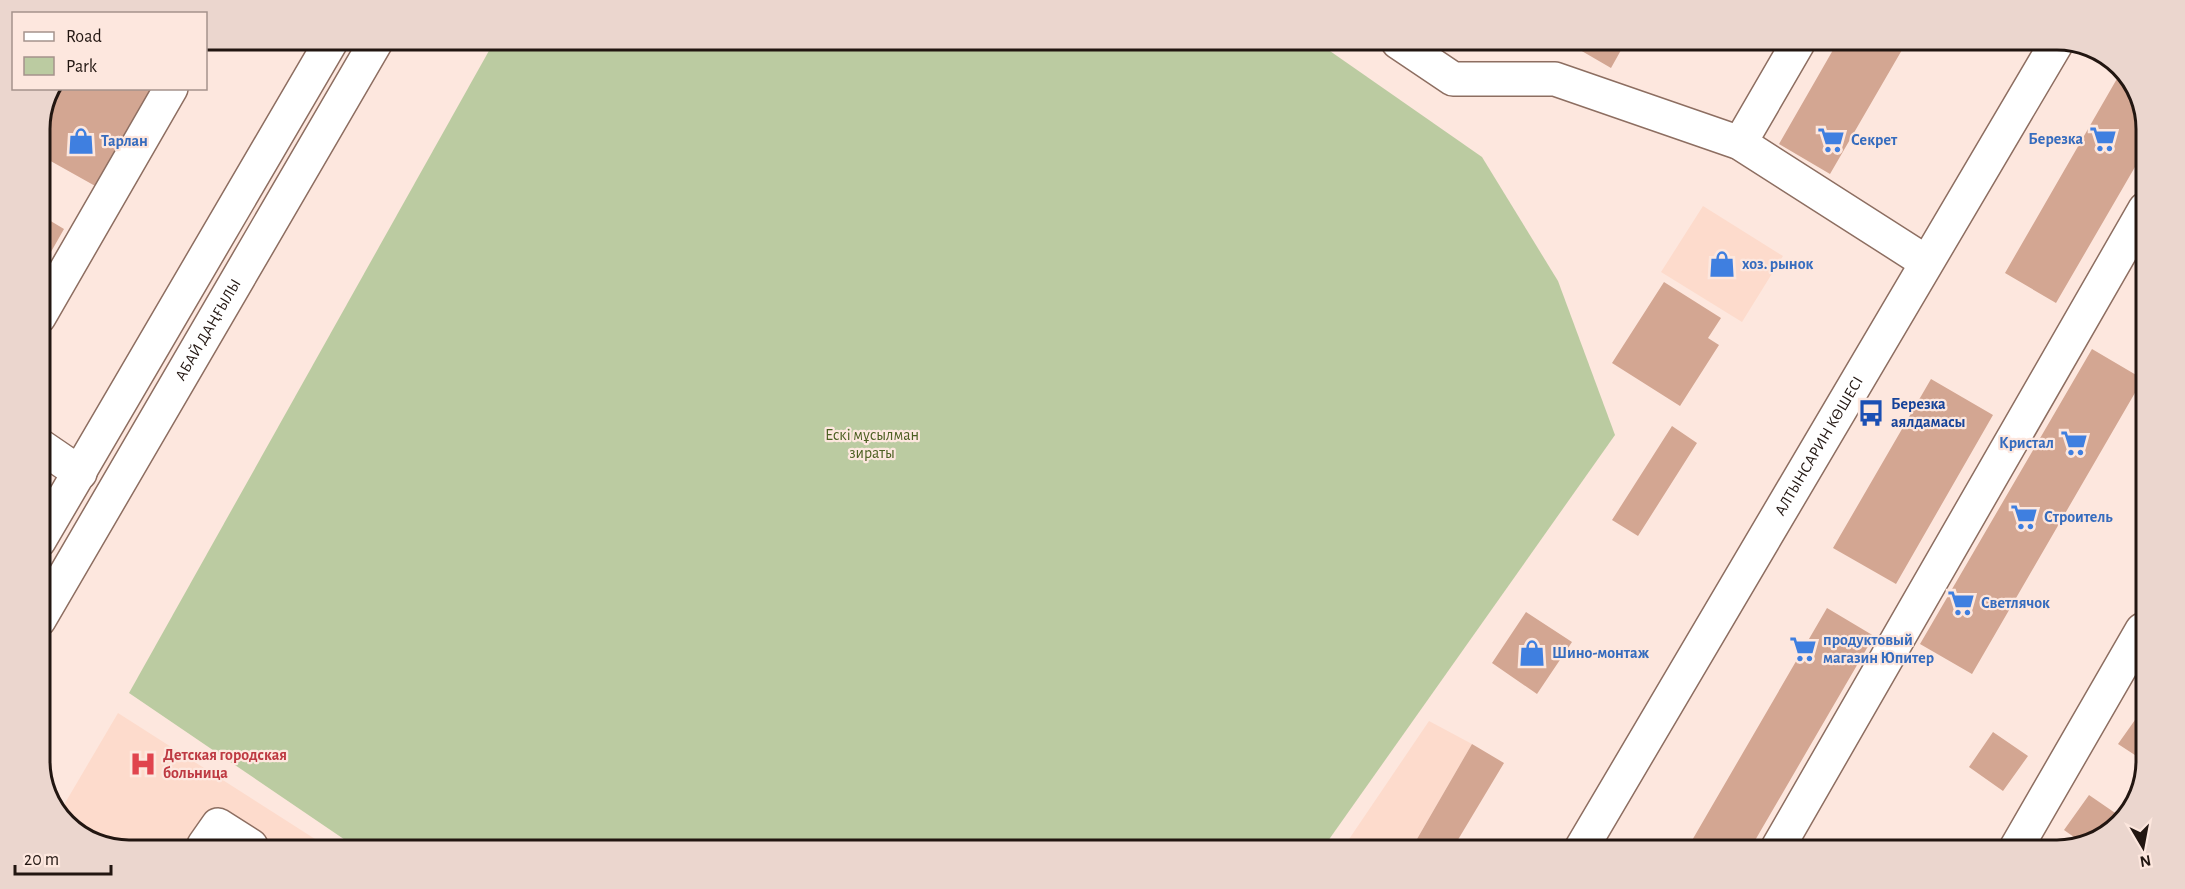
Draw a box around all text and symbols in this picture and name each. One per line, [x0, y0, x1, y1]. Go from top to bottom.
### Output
legend [12, 12, 207, 90]
text: Road [66, 28, 102, 46]
text: Park [66, 58, 98, 76]
supermarket icon: Березка [2088, 124, 2118, 154]
supermarket icon: Секрет [1816, 125, 1846, 155]
shop icon: Тарлан [66, 126, 96, 156]
place label: Березка [2028, 131, 2083, 147]
place label: Секрет [1851, 132, 1898, 148]
place label: Тарлан [101, 133, 148, 149]
shop icon: хоз. рынок [1707, 249, 1737, 279]
place label: хоз. рынок [1742, 256, 1813, 272]
street label: АБАЙ ДАҢҒЫЛЫ [172, 276, 244, 383]
street label: АЛТЫНСАРИН КӨШЕСІ [1772, 374, 1866, 518]
place label: Березка аялдамасы [1891, 396, 1966, 430]
bus stop icon: Березка аялдамасы [1856, 398, 1886, 428]
park label: Ескі мұсылман зираты [825, 427, 919, 461]
supermarket icon: Кристал [2059, 428, 2089, 458]
place label: Кристал [1999, 435, 2054, 451]
supermarket icon: Строитель [2009, 502, 2039, 532]
place label: Строитель [2044, 509, 2113, 525]
supermarket icon: Светлячок [1946, 588, 1976, 618]
place label: Светлячок [1981, 595, 2050, 611]
place label: продуктовый магазин Юпитер [1823, 632, 1934, 666]
supermarket icon: продуктовый магазин Юпитер [1788, 634, 1818, 664]
shop icon: Шино-монтаж [1517, 638, 1547, 668]
place label: Шино-монтаж [1552, 645, 1650, 661]
place label: Детская городская больница [163, 747, 287, 781]
hospital icon: Детская городская больница [128, 749, 158, 779]
north arrow [2113, 817, 2173, 877]
scale bar [15, 838, 111, 876]
text: 20 m [24, 851, 59, 869]
text: N [2139, 852, 2152, 870]

